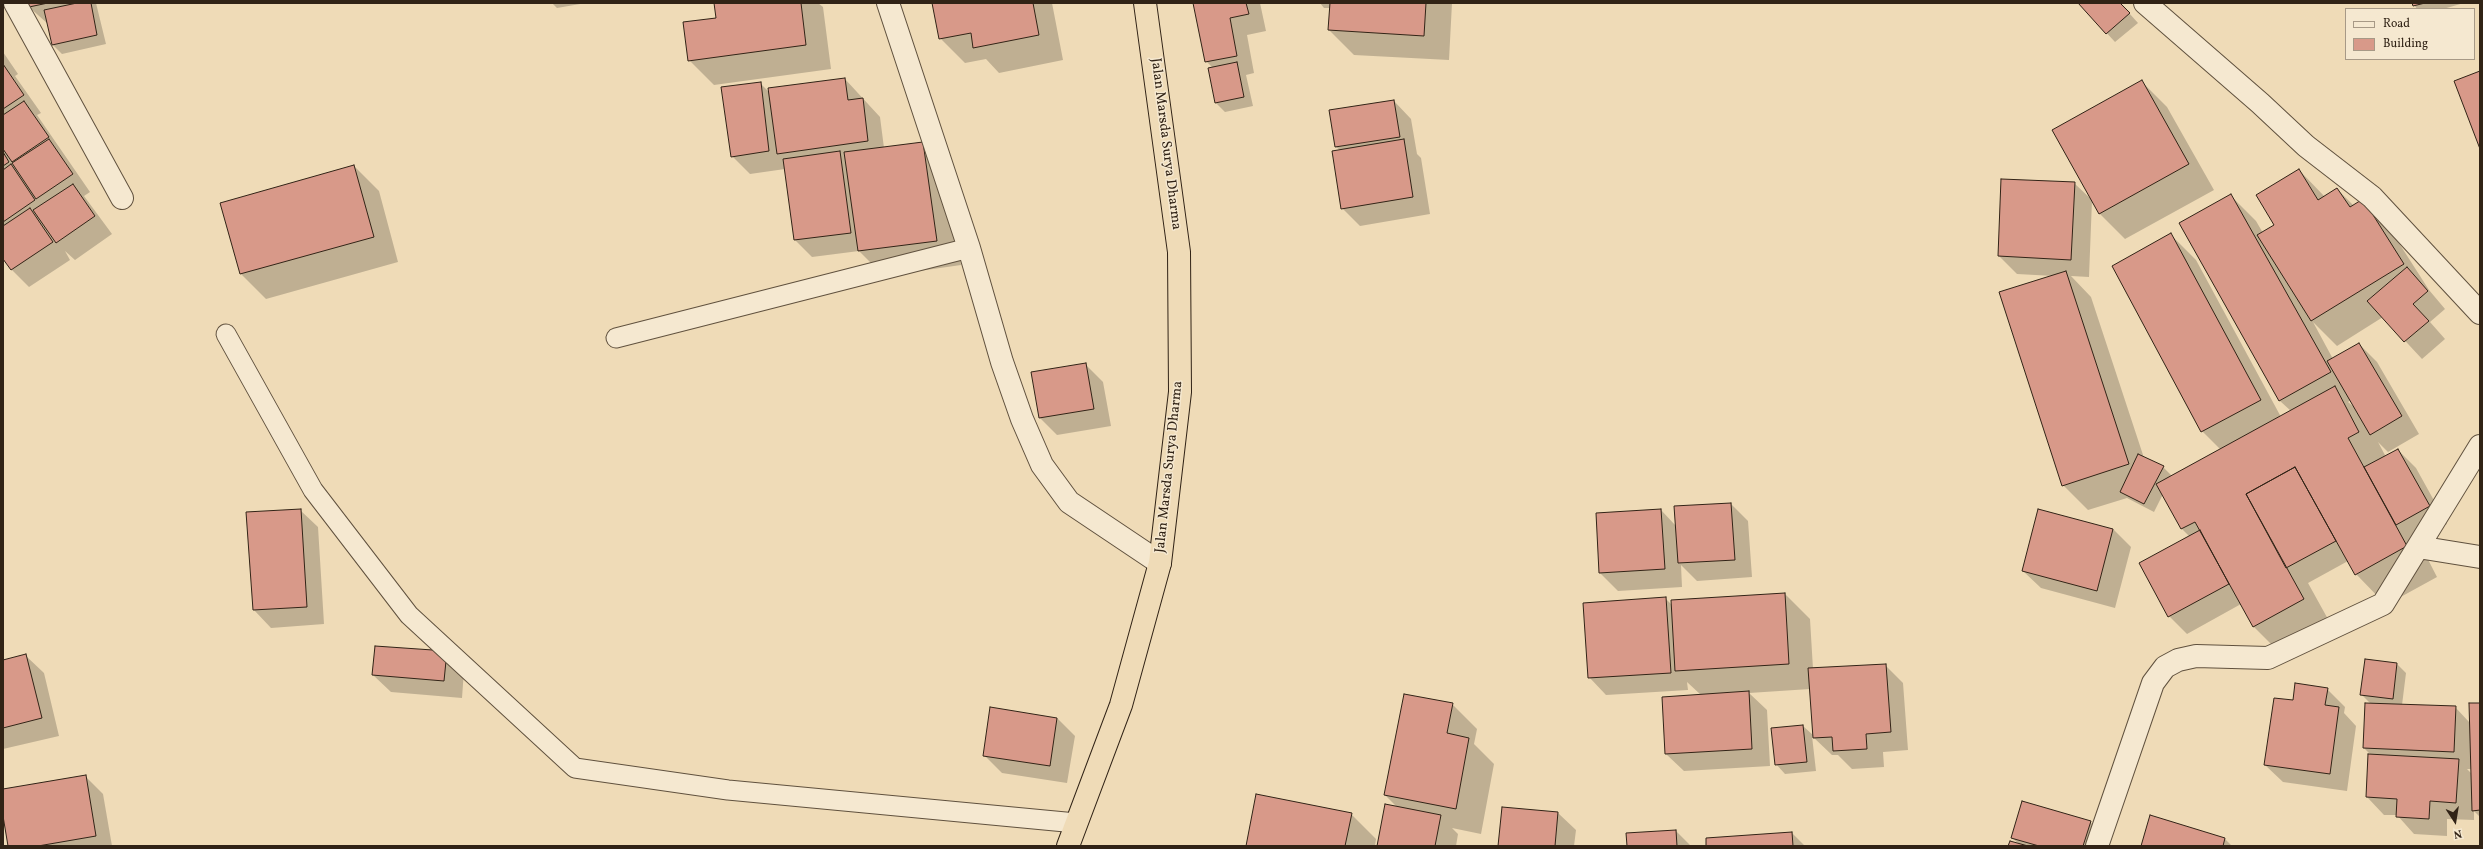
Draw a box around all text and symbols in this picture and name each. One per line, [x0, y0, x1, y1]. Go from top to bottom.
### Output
legend [2345, 8, 2475, 60]
text: Road [2383, 16, 2410, 32]
text: Building [2383, 36, 2428, 52]
street label: Jalan Marsda Surya Dharma [1146, 57, 1184, 231]
street label: Jalan Marsda Surya Dharma [1153, 380, 1187, 554]
north arrow [2435, 801, 2475, 841]
text: N [2452, 825, 2463, 841]

